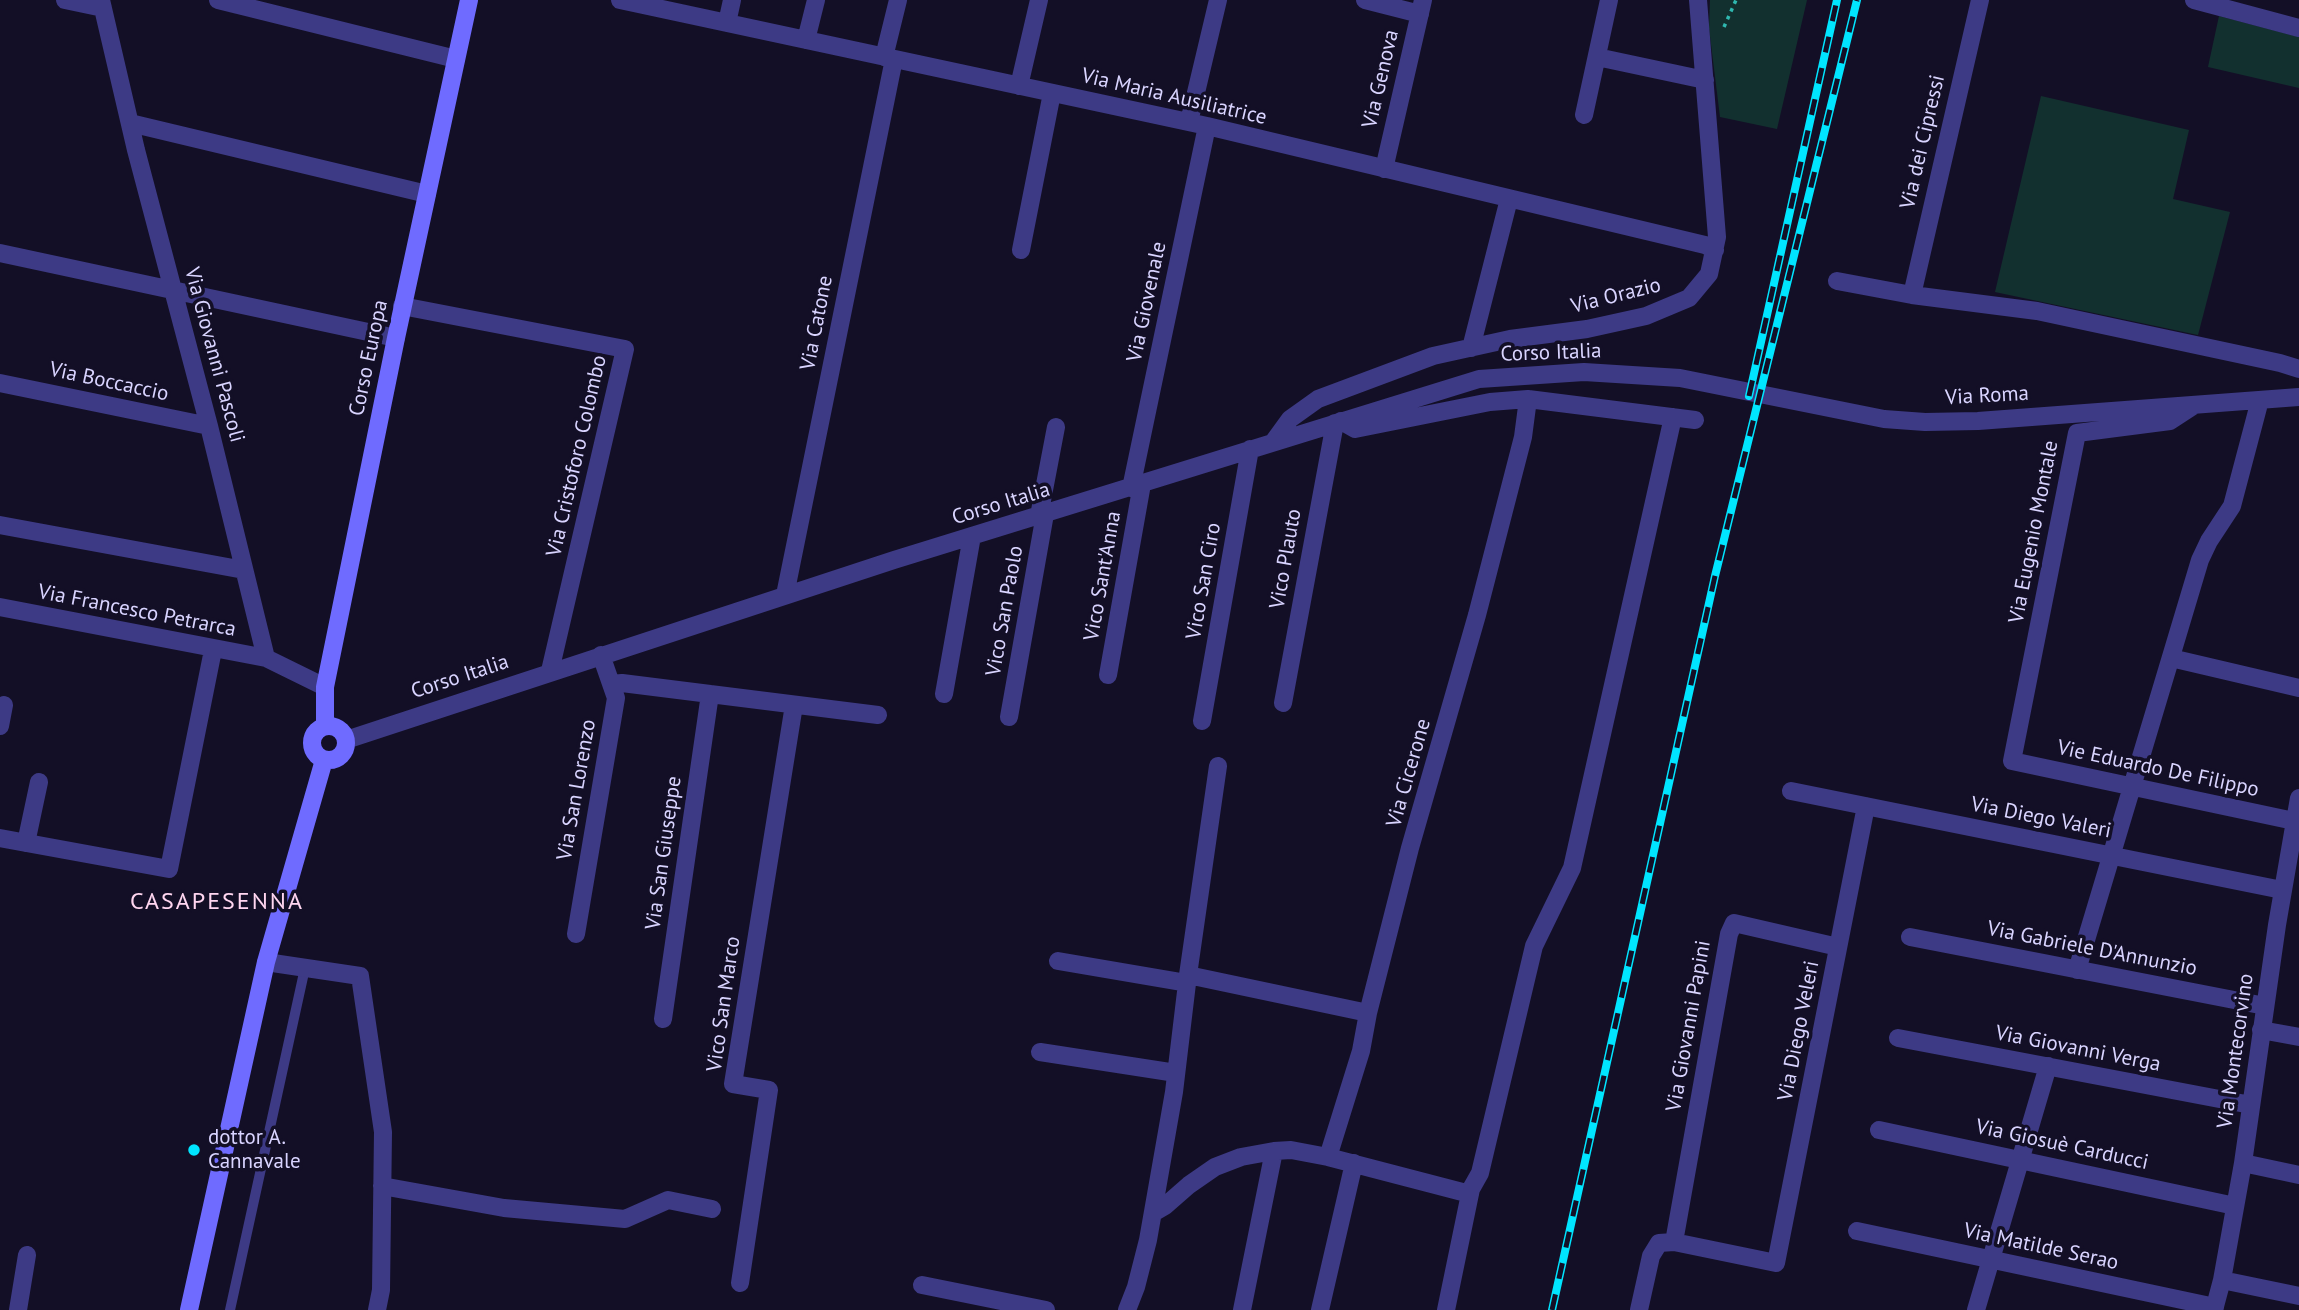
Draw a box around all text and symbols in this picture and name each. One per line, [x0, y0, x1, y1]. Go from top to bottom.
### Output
street label: Via Genova [1357, 27, 1405, 131]
street label: Via Maria Ausiliatrice [1079, 63, 1269, 131]
street label: Via dei Cipressi [1895, 72, 1951, 212]
street label: Via Giovenale [1122, 240, 1172, 364]
street label: Via Giovanni Pascoli [179, 265, 249, 445]
street label: Via Orazio [1568, 273, 1664, 319]
street label: Via Catone [795, 274, 839, 372]
street label: Corso Europa [344, 298, 394, 418]
street label: Corso Italia [1500, 339, 1602, 367]
street label: Via Cristoforo Colombo [542, 353, 612, 559]
street label: Via Boccaccio [47, 357, 171, 407]
street label: Via Roma [1945, 381, 2029, 411]
street label: Via Eugenio Montale [2004, 438, 2064, 626]
street label: Corso Italia [949, 477, 1053, 531]
street label: Vico Plauto [1265, 507, 1307, 611]
street label: Vico Sant'Anna [1079, 509, 1127, 643]
street label: Vico San Ciro [1181, 521, 1227, 641]
street label: Vico San Paolo [981, 544, 1029, 678]
street label: Via Francesco Petrarca [36, 579, 238, 643]
street label: Corso Italia [408, 649, 512, 705]
street label: Via Cicerone [1382, 716, 1436, 830]
street label: Via San Lorenzo [552, 718, 602, 862]
street label: Vie Eduardo De Filippo [2055, 735, 2261, 803]
street label: Via San Giuseppe [641, 775, 687, 931]
street label: Via Diego Valeri [1969, 792, 2113, 844]
district label: CASAPESENNA [131, 888, 303, 916]
street label: Via Gabriele D'Annunzio [1985, 916, 2199, 982]
street label: Vico San Marco [702, 935, 746, 1073]
street label: Via Giovanni Papini [1662, 938, 1716, 1114]
street label: Via Diego Veleri [1773, 959, 1825, 1103]
street label: Via Montecorvino [2213, 972, 2259, 1130]
street label: Via Giovanni Verga [1993, 1021, 2163, 1077]
street label: Via Giosuè Carducci [1973, 1114, 2151, 1176]
place label: dottor A. Cannavale [208, 1125, 301, 1175]
marker: dottor A. Cannavale [186, 1142, 202, 1158]
street label: Via Matilde Serao [1961, 1218, 2121, 1276]

